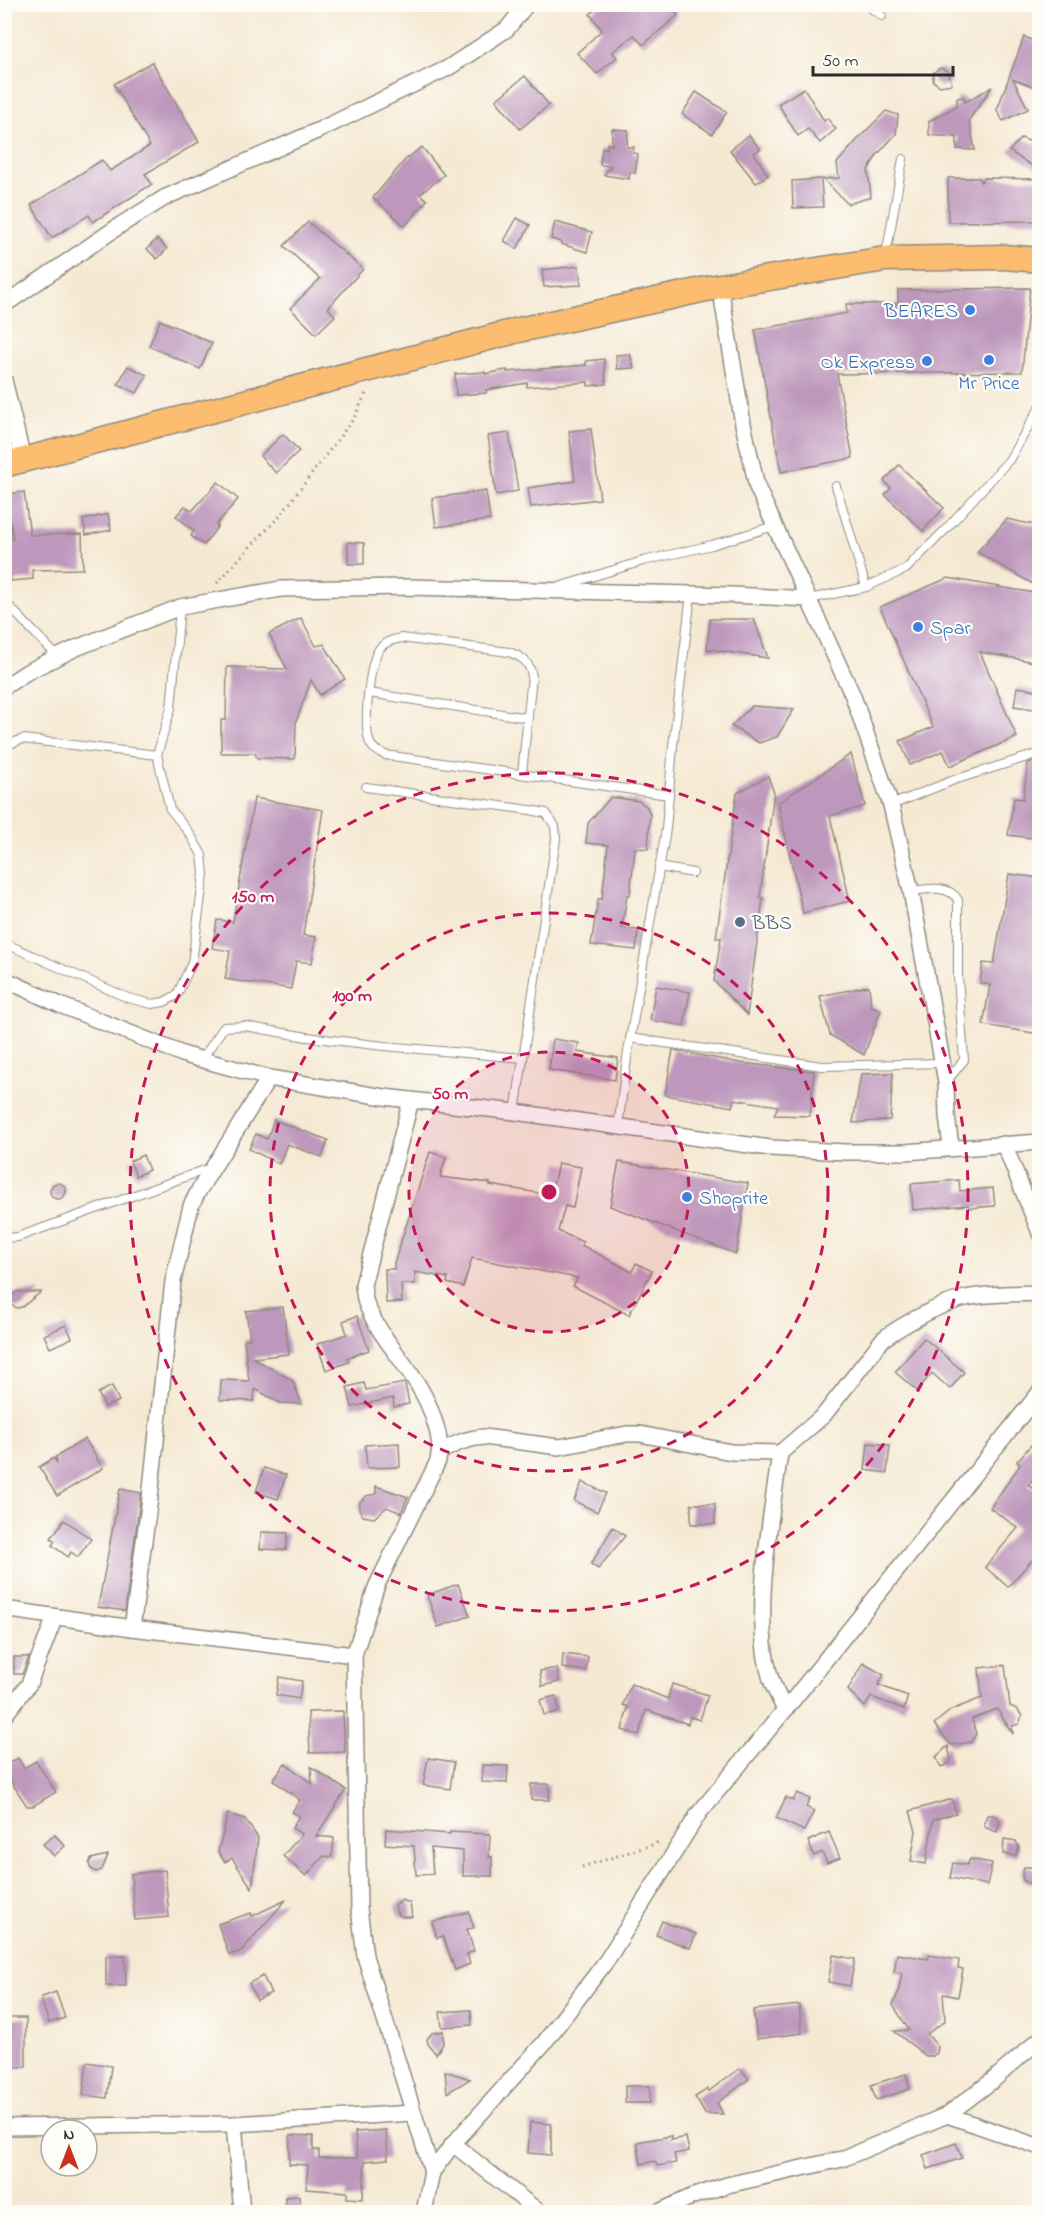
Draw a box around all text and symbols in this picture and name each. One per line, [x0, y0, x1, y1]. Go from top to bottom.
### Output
scale bar [813, 39, 952, 77]
text: 50 m [822, 49, 859, 75]
place label: BEARES [883, 298, 958, 327]
marker: BEARES [963, 303, 977, 317]
place label: Ok Express [821, 349, 915, 378]
marker: Mr Price [982, 353, 996, 367]
marker: Ok Express [920, 354, 934, 368]
place label: Mr Price [958, 370, 1020, 399]
place label: Spar [930, 615, 972, 644]
marker: Spar [911, 620, 925, 634]
text: 150 m [232, 885, 274, 911]
place label: BBS [751, 910, 792, 939]
marker: BBS [733, 915, 747, 929]
text: 100 m [332, 984, 372, 1010]
text: 50 m [432, 1082, 468, 1108]
centre of rings [539, 1182, 559, 1202]
place label: Shoprite [699, 1185, 768, 1214]
marker: Shoprite [680, 1190, 694, 1204]
north arrow [39, 2118, 99, 2178]
text: N [64, 2123, 75, 2147]

